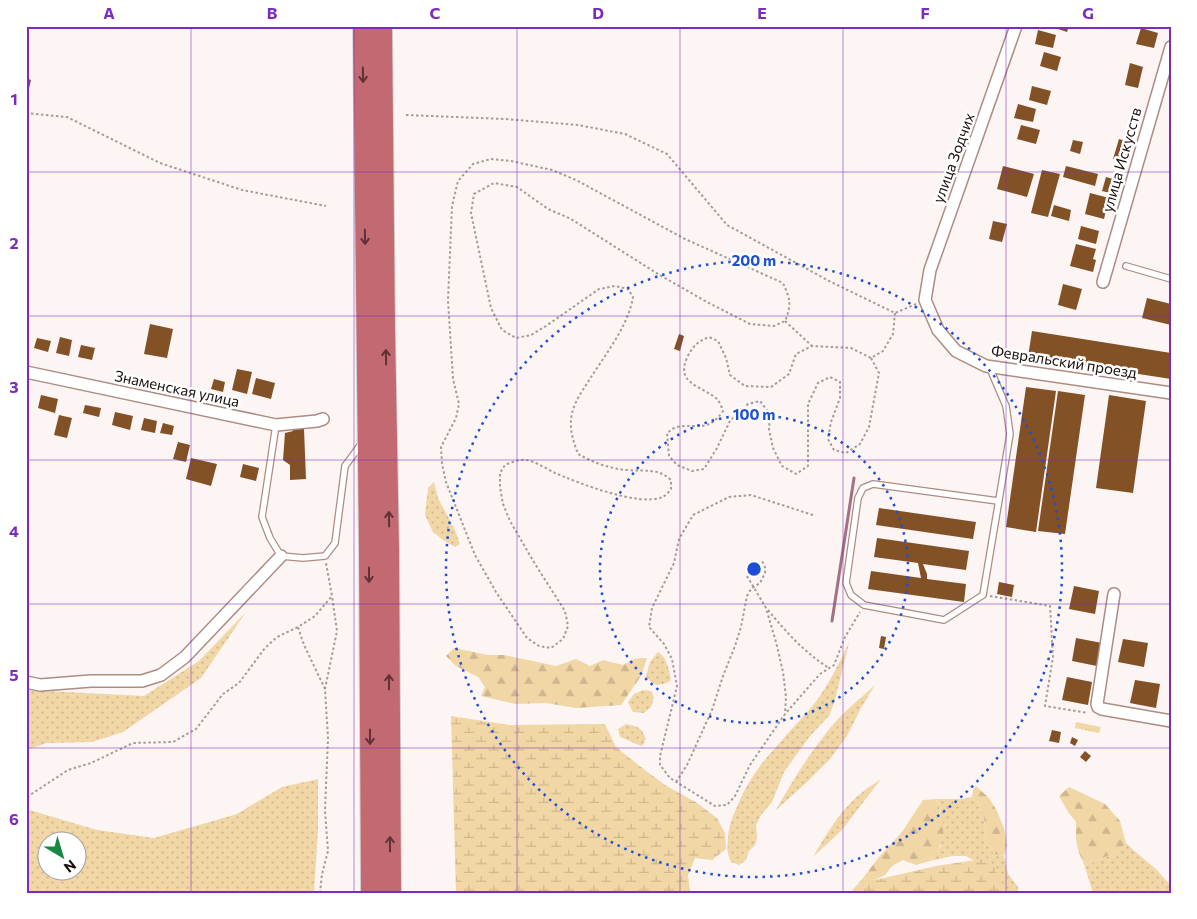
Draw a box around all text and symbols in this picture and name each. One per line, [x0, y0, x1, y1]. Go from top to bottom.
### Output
text: A [103, 3, 115, 22]
text: B [267, 3, 278, 22]
text: C [430, 3, 441, 22]
text: D [592, 3, 604, 22]
text: E [757, 3, 767, 22]
text: F [920, 3, 930, 22]
text: G [1082, 3, 1094, 22]
one-way arrow [358, 66, 368, 83]
text: 1 [10, 89, 18, 108]
street label: улица Искусств [1098, 105, 1145, 214]
street label: улица Зодчих [928, 110, 978, 205]
one-way arrow [360, 229, 370, 245]
text: 2 [9, 233, 19, 252]
text: 200 m [732, 251, 776, 269]
street label: Февральский проезд [990, 341, 1139, 381]
one-way arrow [381, 349, 390, 365]
street label: Знаменская улица [113, 366, 241, 410]
text: 3 [9, 377, 19, 396]
text: 100 m [733, 405, 775, 423]
one-way arrow [384, 511, 394, 528]
text: 4 [9, 521, 19, 540]
centre of rings [745, 560, 763, 578]
one-way arrow [364, 566, 374, 583]
text: 5 [9, 665, 19, 684]
one-way arrow [384, 674, 394, 690]
one-way arrow [365, 729, 375, 745]
text: 6 [9, 809, 19, 828]
north arrow [38, 832, 88, 882]
one-way arrow [385, 836, 395, 852]
text: N [61, 857, 80, 877]

